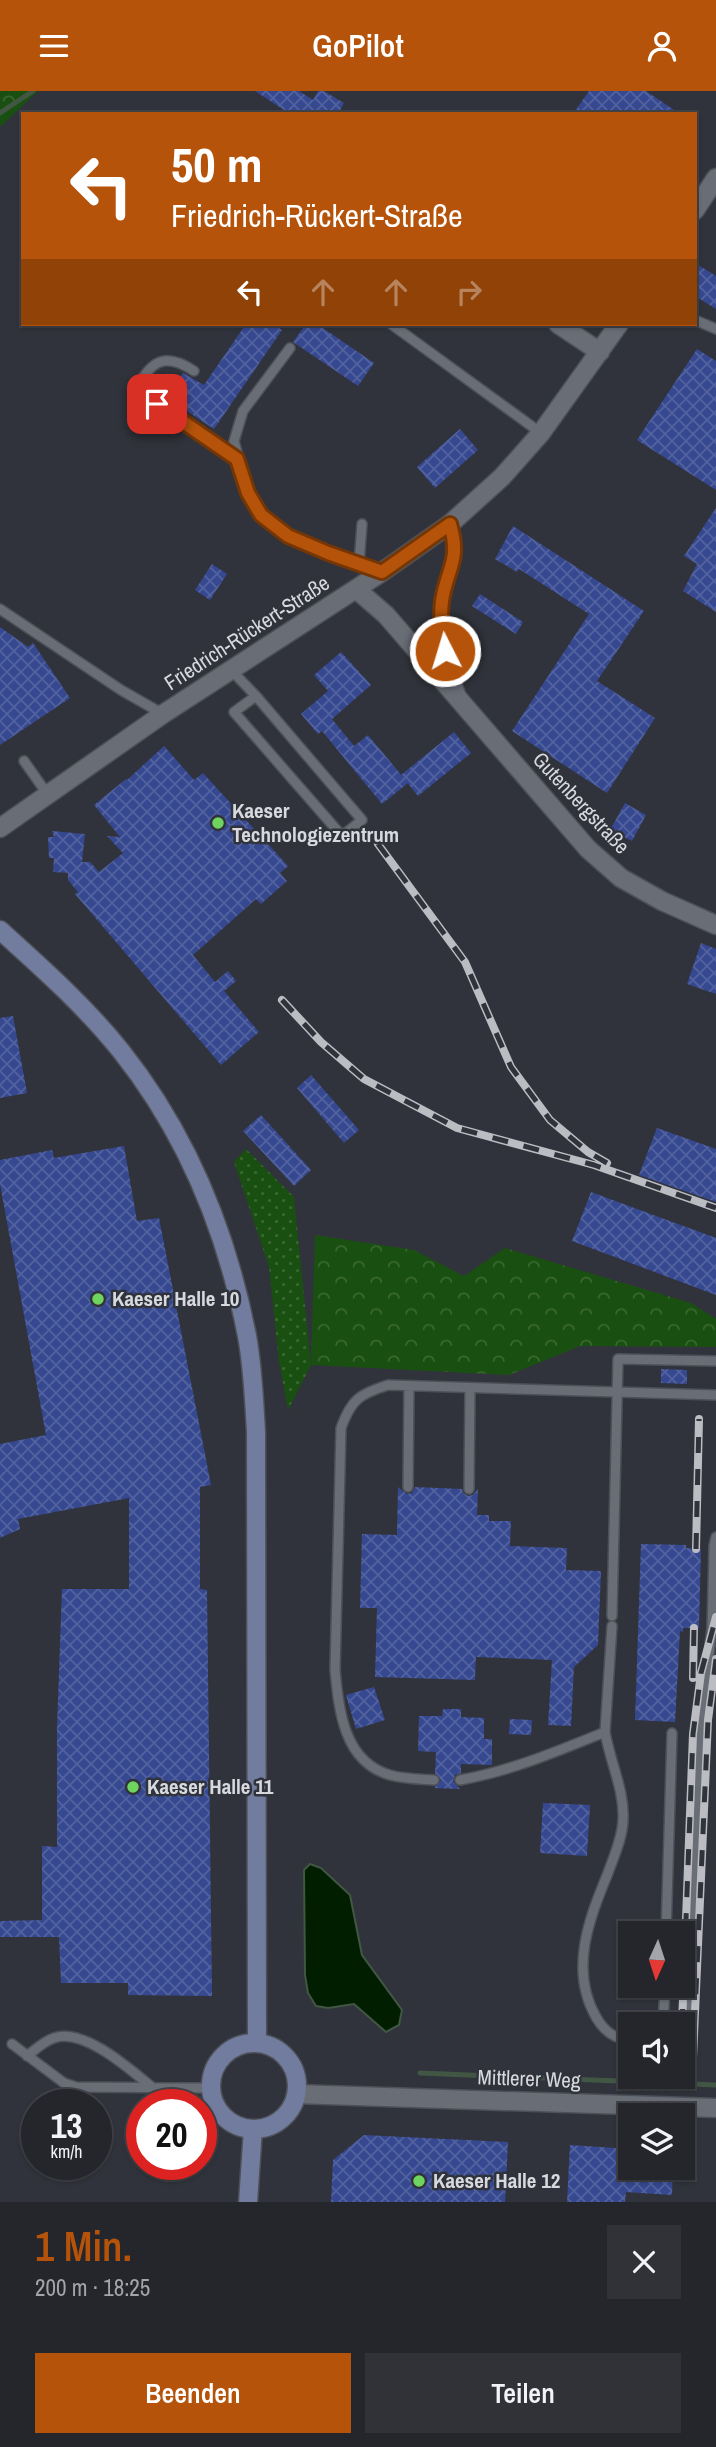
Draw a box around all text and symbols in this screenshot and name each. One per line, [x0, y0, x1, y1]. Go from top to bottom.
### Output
text: GoPilot [312, 24, 404, 67]
icon: menu [35, 27, 73, 65]
icon: person [643, 27, 681, 65]
text: 50 m [171, 131, 263, 197]
icon: left [56, 140, 147, 231]
text: Friedrich-Rückert-Straße [171, 194, 463, 237]
icon: left [231, 273, 269, 311]
icon: ahead [304, 273, 342, 311]
icon: ahead [377, 273, 415, 311]
icon: right [450, 273, 488, 311]
pin [127, 374, 187, 434]
icon: arrive [138, 385, 176, 423]
street label: Friedrich-Rückert-Straße [159, 568, 335, 697]
position arrow [408, 614, 482, 688]
street label: Gutenbergstraße [526, 745, 636, 860]
place label: Kaeser Technologiezentrum [232, 796, 399, 849]
marker: Kaeser Technologiezentrum [210, 815, 226, 831]
place label: Kaeser Halle 10 [112, 1284, 239, 1313]
marker: Kaeser Halle 10 [90, 1291, 106, 1307]
place label: Kaeser Halle 11 [147, 1772, 274, 1801]
marker: Kaeser Halle 11 [125, 1779, 141, 1795]
north arrow [618, 1921, 695, 1999]
map controls [618, 1921, 695, 2180]
button: sound [618, 2012, 695, 2089]
street label: Mittlerer Weg [477, 2062, 581, 2095]
speed limit sign: 20 [126, 2089, 217, 2180]
text: 13 [51, 2102, 82, 2149]
button: layers [618, 2103, 695, 2180]
text: km/h [51, 2139, 83, 2164]
place label: Kaeser Halle 12 [433, 2166, 560, 2195]
marker: Kaeser Halle 12 [411, 2173, 427, 2189]
text: 1 Min. [35, 2218, 132, 2274]
button: close [607, 2225, 681, 2299]
text: 200 m · 18:25 [35, 2272, 150, 2303]
button: Beenden [35, 2353, 351, 2433]
button: Teilen [365, 2353, 681, 2433]

